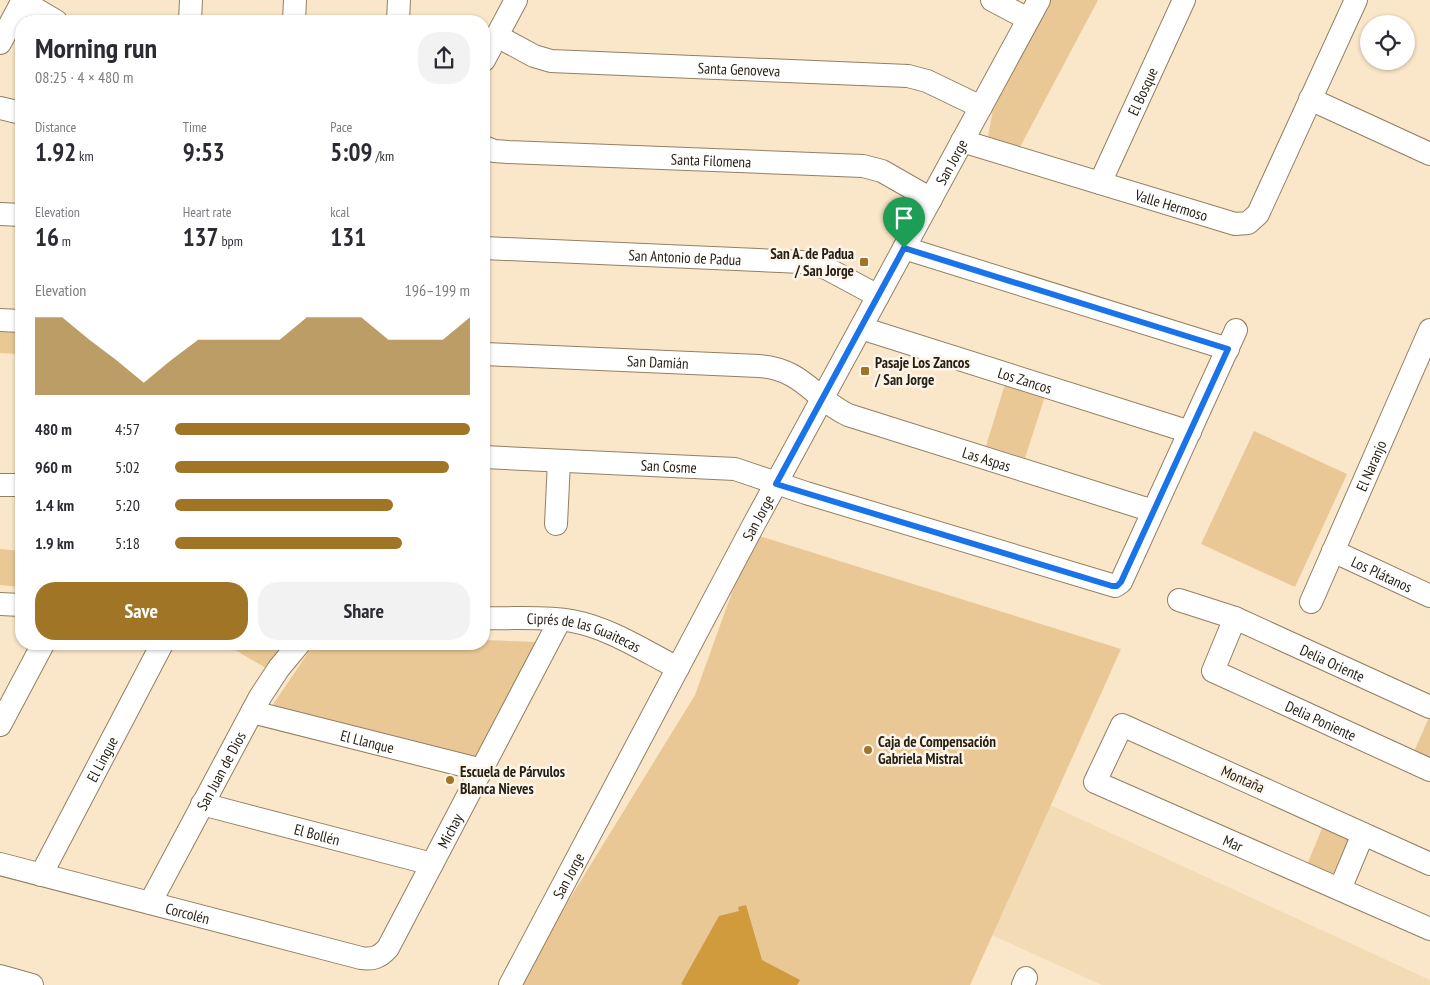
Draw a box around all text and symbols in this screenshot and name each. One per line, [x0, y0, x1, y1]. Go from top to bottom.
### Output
map controls [1360, 15, 1415, 70]
button: locate [1360, 15, 1415, 70]
text: Morning run [35, 29, 157, 66]
button: share [418, 32, 470, 84]
street label: Santa Genoveva [697, 58, 781, 80]
street label: El Bosque [1123, 64, 1161, 118]
text: 08:25 · 4 × 480 m [35, 67, 133, 87]
text: Distance [35, 118, 76, 136]
text: Time [183, 118, 207, 136]
text: Pace [330, 118, 352, 136]
text: 1.92 [35, 136, 76, 168]
text: 9:53 [183, 136, 225, 168]
text: 5:09 [330, 136, 372, 168]
street label: San Jorge [931, 136, 971, 188]
text: km [76, 147, 94, 165]
text: /km [372, 147, 394, 165]
street label: Santa Filomena [670, 149, 752, 171]
street label: Valle Hermoso [1132, 184, 1210, 225]
pin [883, 197, 925, 248]
text: Elevation [35, 203, 80, 221]
text: Heart rate [183, 203, 232, 221]
text: kcal [330, 203, 349, 221]
icon: arrive [890, 204, 918, 232]
text: 16 [35, 221, 59, 253]
text: 137 [183, 221, 219, 253]
text: 131 [330, 221, 366, 253]
text: m [59, 232, 71, 250]
text: bpm [219, 232, 243, 250]
place label: San A. de Padua / San Jorge [770, 244, 854, 280]
street label: San Antonio de Padua [628, 245, 742, 269]
marker: San A. de Padua / San Jorge [858, 256, 870, 268]
text: Elevation [35, 280, 86, 300]
text: 196–199 m [405, 280, 470, 300]
street label: San Damián [627, 351, 689, 372]
place label: Pasaje Los Zancos / San Jorge [874, 353, 970, 389]
street label: Los Zancos [996, 362, 1054, 397]
marker: Pasaje Los Zancos / San Jorge [859, 365, 871, 377]
text: 480 m [35, 419, 72, 439]
text: 4:57 [115, 419, 140, 439]
street label: El Naranjo [1351, 437, 1390, 494]
street label: Las Aspas [960, 442, 1013, 475]
street label: San Cosme [640, 455, 697, 477]
text: 960 m [35, 457, 72, 477]
text: 5:02 [115, 457, 140, 477]
street label: San Jorge [738, 491, 778, 544]
text: 1.4 km [35, 495, 74, 515]
text: 5:20 [115, 495, 140, 515]
text: 1.9 km [35, 533, 74, 553]
text: 5:18 [115, 533, 140, 553]
street label: Los Plátanos [1349, 551, 1415, 596]
button: Save [35, 582, 248, 640]
button: Share [258, 582, 470, 640]
street label: Ciprés de las Guaitecas [527, 608, 644, 656]
street label: Delia Oriente [1297, 640, 1368, 685]
street label: Delia Poniente [1283, 696, 1359, 745]
street label: El Llanque [339, 725, 396, 757]
street label: San Juan de Dios [192, 728, 249, 813]
place label: Caja de Compensación Gabriela Mistral [878, 732, 996, 768]
street label: El Lingue [82, 733, 121, 785]
marker: Caja de Compensación Gabriela Mistral [862, 744, 874, 756]
street label: Montaña [1218, 761, 1268, 797]
place label: Escuela de Párvulos Blanca Nieves [460, 762, 565, 798]
marker: Escuela de Párvulos Blanca Nieves [444, 774, 456, 786]
street label: Michay [433, 810, 467, 851]
street label: El Bollén [292, 819, 342, 849]
street label: Mar [1220, 830, 1247, 856]
street label: San Jorge [548, 849, 588, 902]
street label: Corcolén [164, 898, 212, 928]

